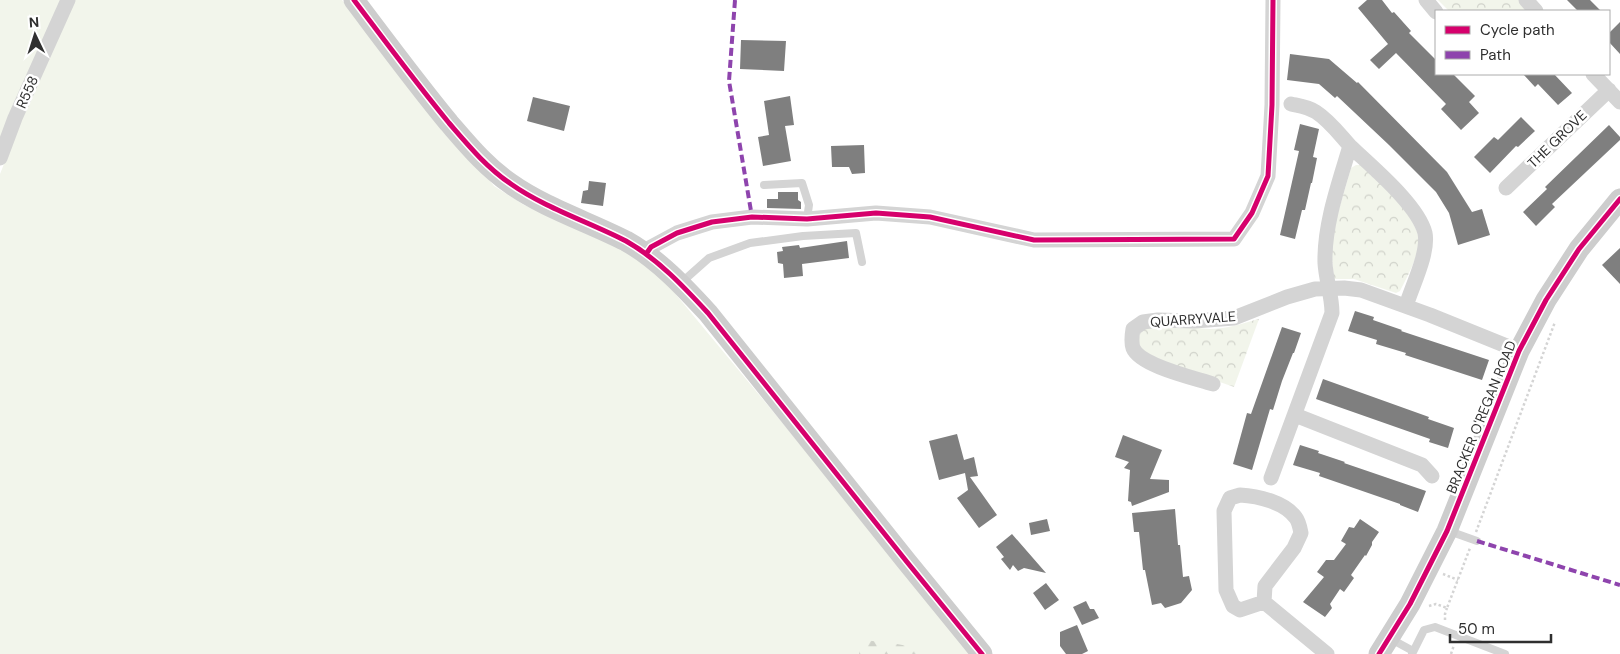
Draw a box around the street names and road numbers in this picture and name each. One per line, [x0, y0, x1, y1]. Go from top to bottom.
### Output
street label: R558 [12, 73, 42, 111]
street label: THE GROVE [1524, 106, 1591, 172]
street label: QUARRYVALE [1150, 307, 1237, 331]
street label: BRACKER O'REGAN ROAD [1442, 338, 1520, 496]

